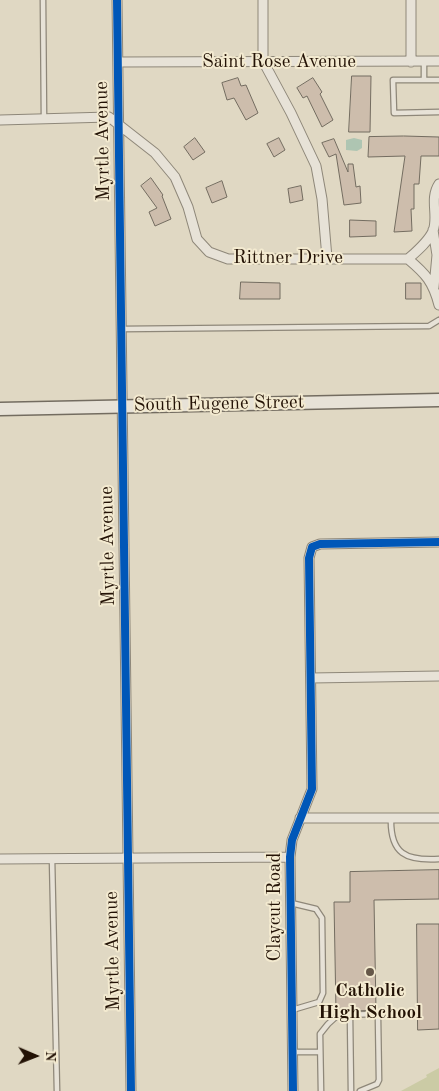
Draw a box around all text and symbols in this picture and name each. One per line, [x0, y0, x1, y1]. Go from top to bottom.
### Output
street label: Saint Rose Avenue [202, 51, 356, 73]
street label: Myrtle Avenue [91, 81, 115, 201]
street label: Rittner Drive [233, 247, 343, 269]
street label: South Eugene Street [134, 391, 304, 417]
street label: Myrtle Avenue [96, 486, 120, 606]
street label: Claycut Road [264, 853, 286, 961]
street label: Myrtle Avenue [101, 891, 125, 1011]
marker: Catholic High School [364, 966, 376, 978]
place label: Catholic High School [318, 980, 422, 1024]
north arrow [10, 1031, 60, 1081]
text: N [43, 1051, 57, 1062]

